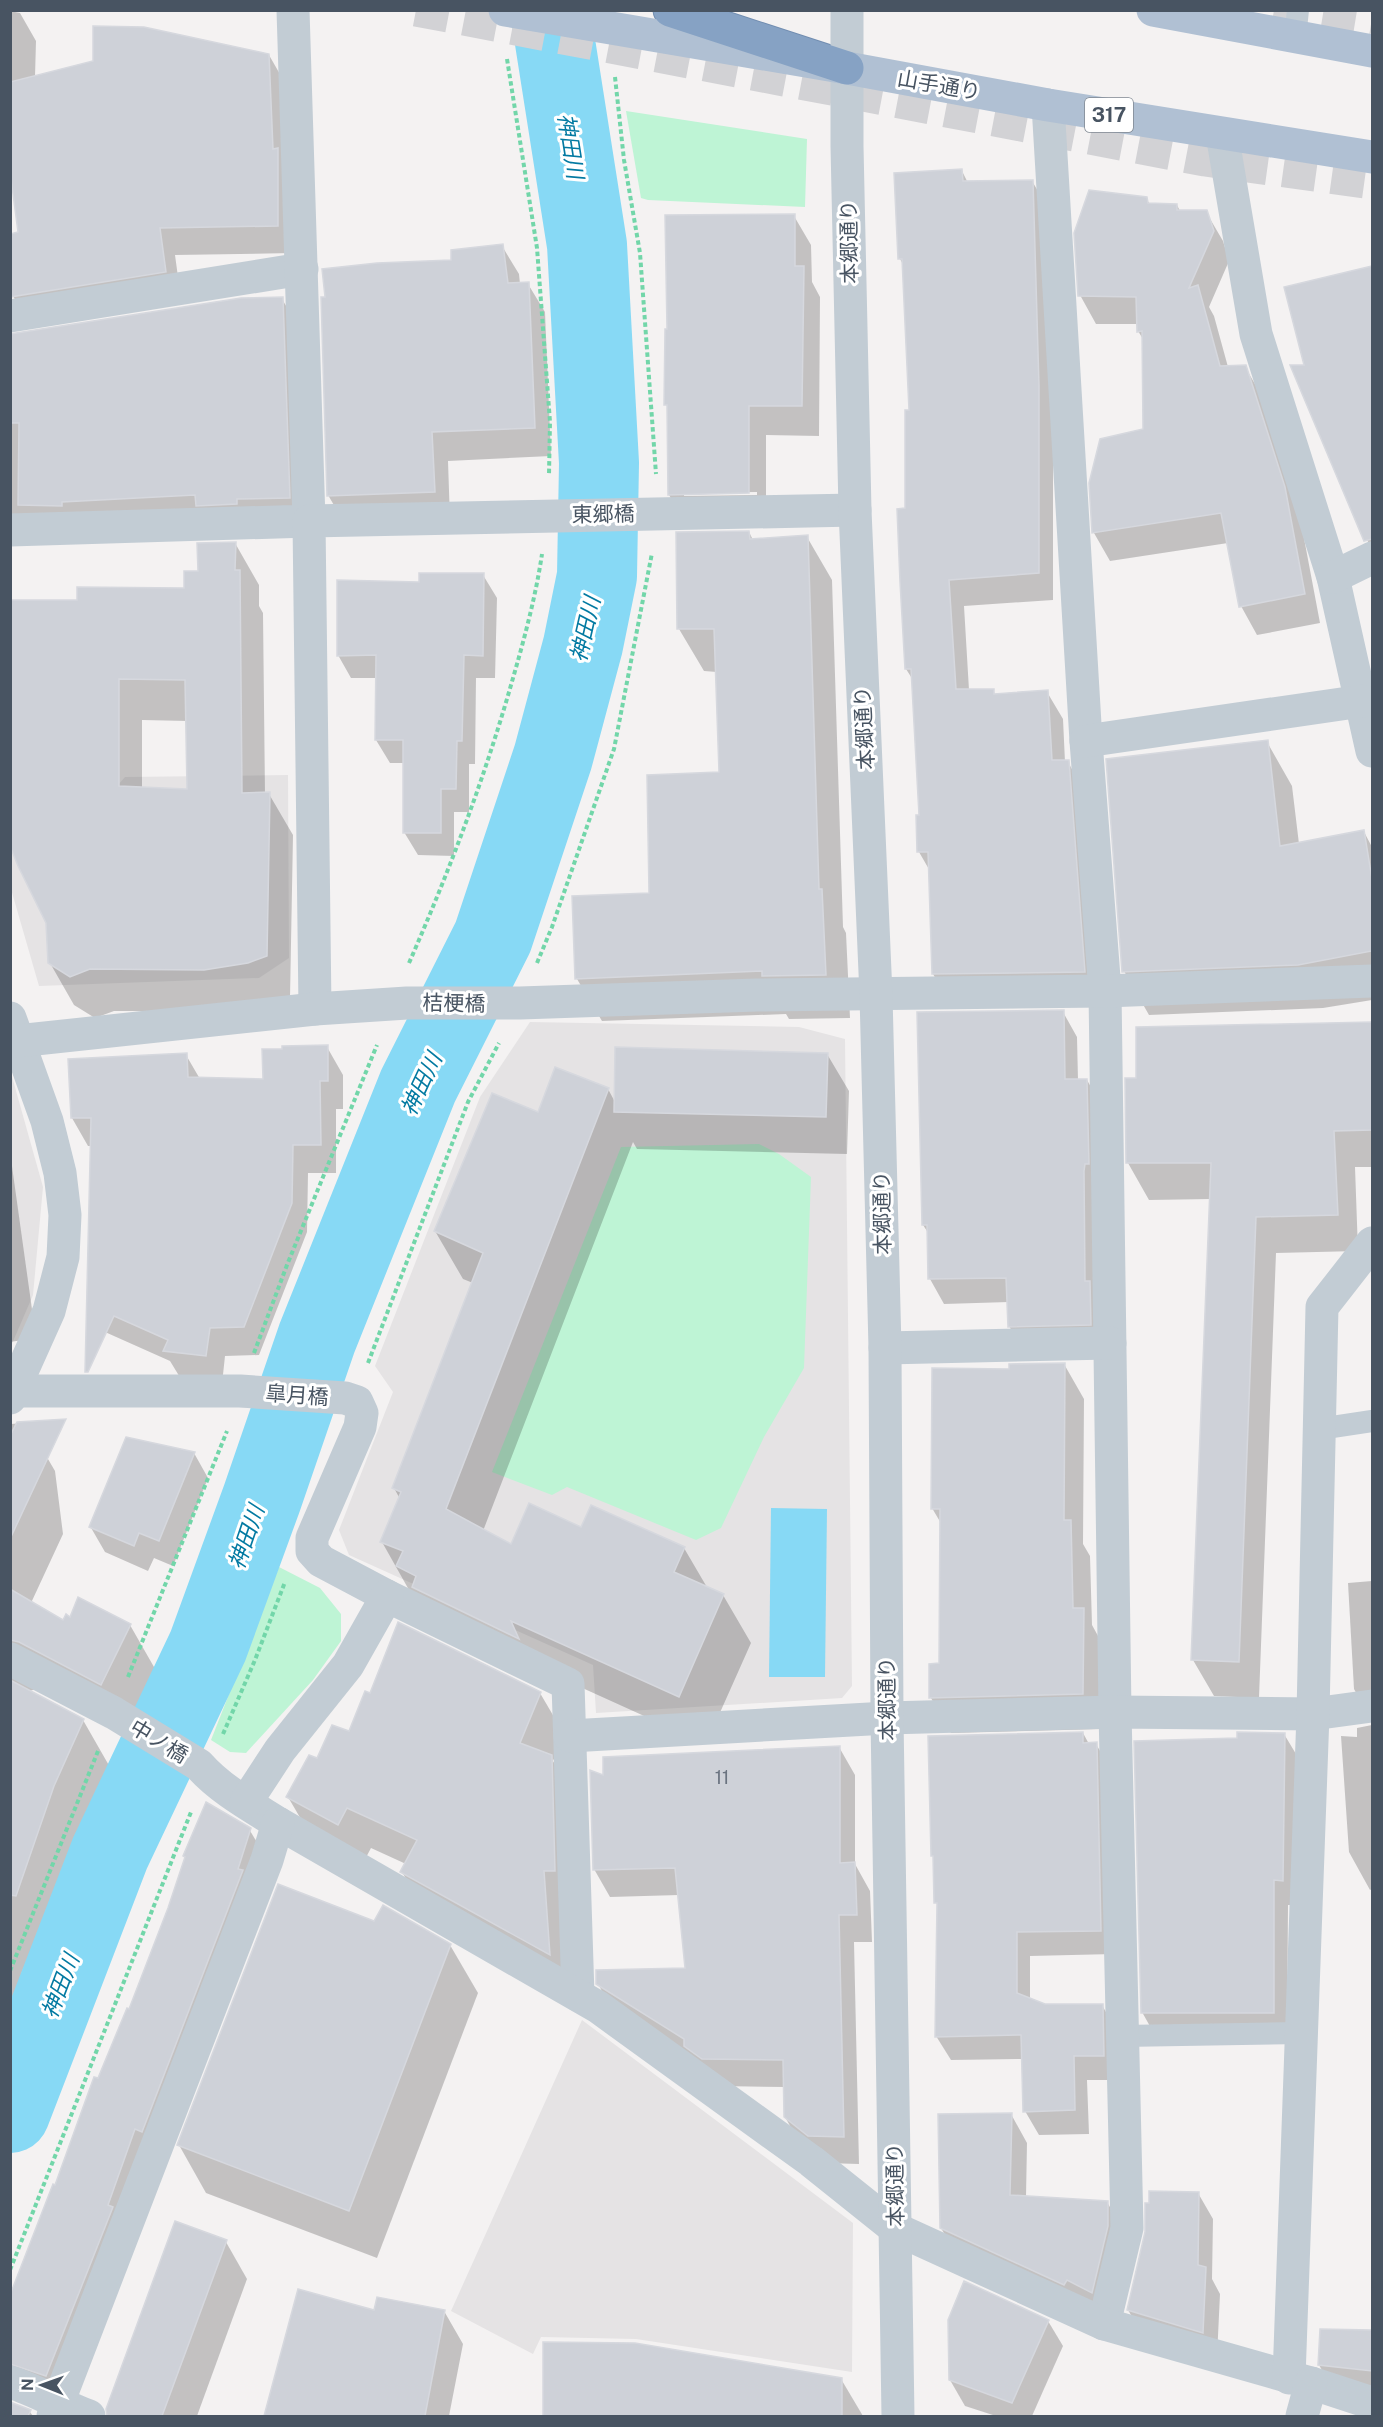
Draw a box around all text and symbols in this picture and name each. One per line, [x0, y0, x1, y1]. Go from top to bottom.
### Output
street label: 山手通り [895, 65, 983, 105]
road number: 317 [1085, 98, 1133, 132]
water label: 神田川 [553, 111, 589, 183]
street label: 本郷通り [836, 200, 862, 284]
street label: 東郷橋 [571, 501, 635, 527]
water label: 神田川 [565, 592, 606, 664]
street label: 本郷通り [849, 685, 879, 771]
street label: 桔梗橋 [422, 990, 486, 1016]
water label: 神田川 [395, 1047, 448, 1119]
street label: 本郷通り [869, 1171, 895, 1255]
street label: 皐月橋 [265, 1380, 329, 1410]
water label: 神田川 [223, 1500, 270, 1572]
street label: 本郷通り [874, 1657, 900, 1741]
street label: 中ノ橋 [126, 1714, 192, 1768]
house number: 11 [715, 1767, 729, 1788]
water label: 神田川 [36, 1949, 85, 2021]
street label: 本郷通り [882, 2143, 908, 2227]
north arrow [12, 2355, 72, 2415]
text: N [18, 2378, 37, 2391]

